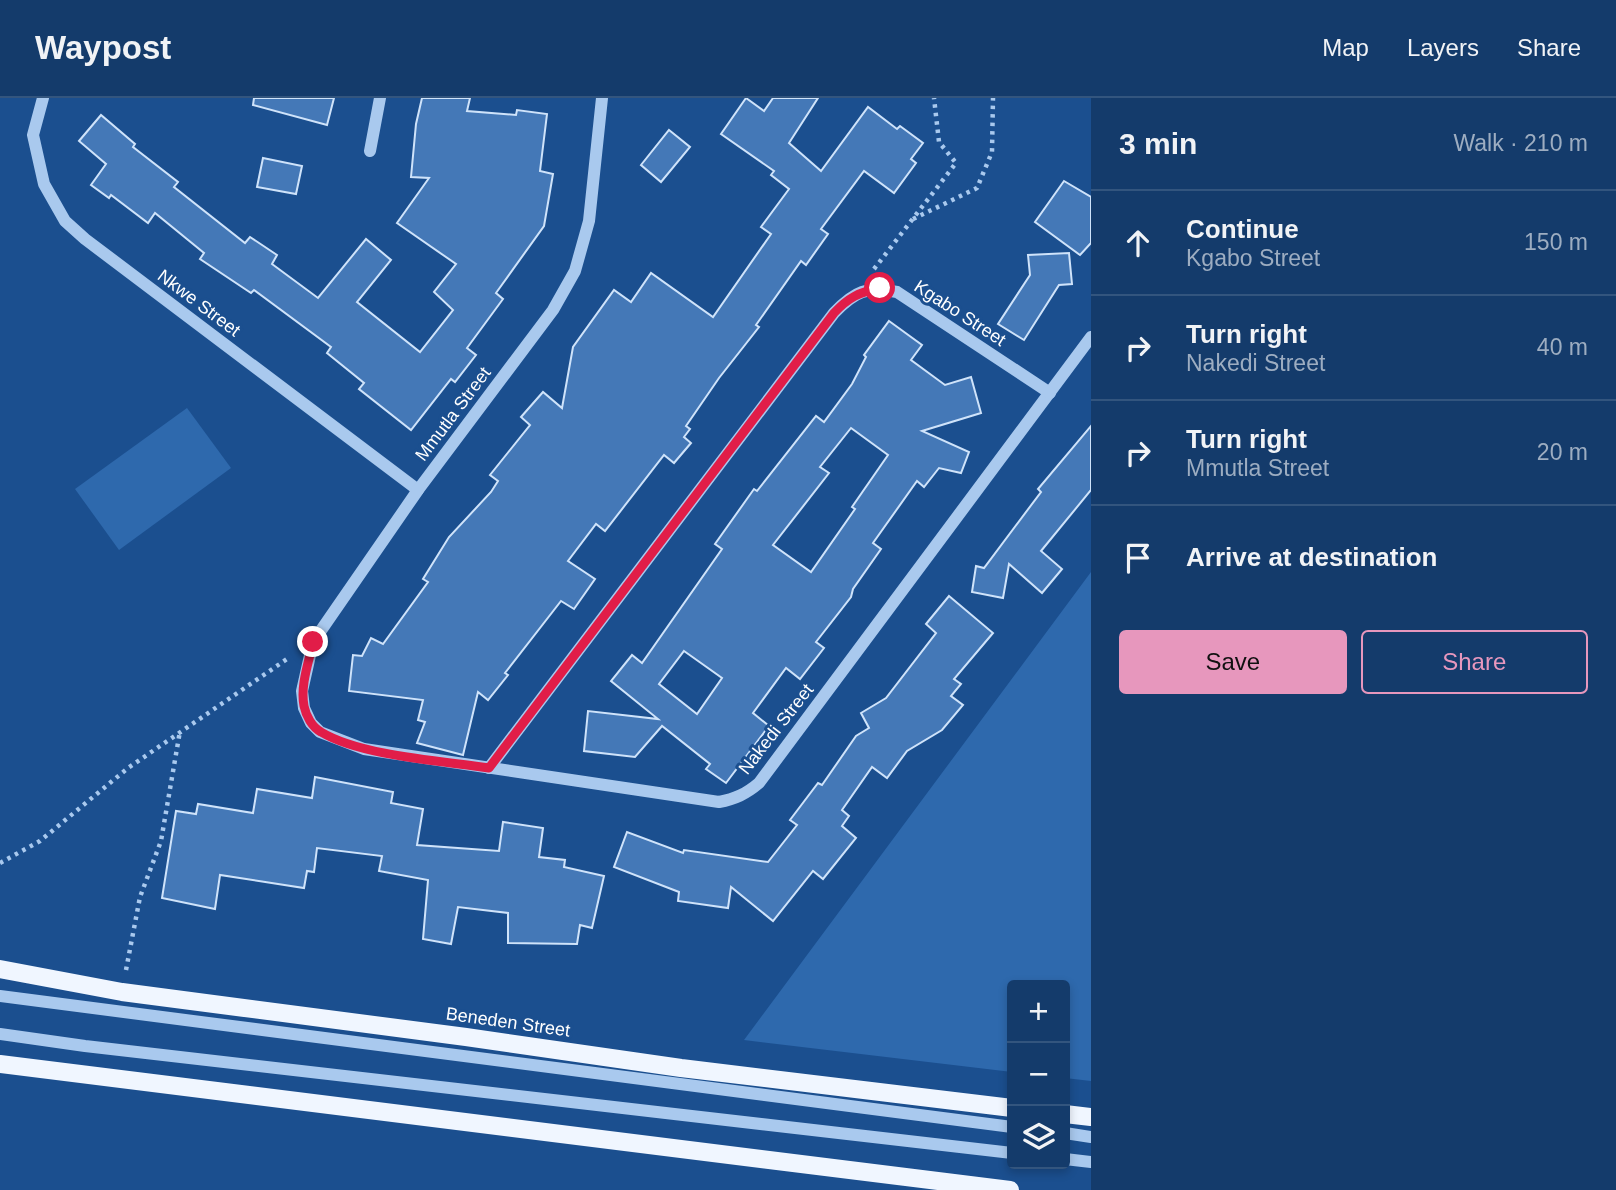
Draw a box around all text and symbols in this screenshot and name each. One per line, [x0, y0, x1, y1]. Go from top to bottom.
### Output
text: Waypost [35, 29, 171, 66]
text: Map [1322, 34, 1369, 61]
text: Layers [1407, 34, 1479, 61]
text: Share [1517, 34, 1581, 61]
text: 3 min [1119, 127, 1197, 160]
text: Walk · 210 m [1453, 130, 1588, 156]
text: Continue [1186, 214, 1299, 244]
icon: ahead [1119, 224, 1157, 262]
text: 150 m [1524, 229, 1588, 255]
text: Kgabo Street [1186, 245, 1320, 271]
street label: Nkwe Street [154, 266, 244, 340]
route start [864, 272, 895, 303]
street label: Kgabo Street [910, 276, 1010, 350]
text: Turn right [1186, 319, 1307, 349]
icon: right [1119, 329, 1157, 367]
text: 40 m [1537, 334, 1588, 360]
text: Nakedi Street [1186, 350, 1325, 376]
street label: Mmutla Street [411, 363, 495, 465]
text: Turn right [1186, 424, 1307, 454]
icon: right [1119, 434, 1157, 472]
text: 20 m [1537, 439, 1588, 465]
text: Mmutla Street [1186, 455, 1329, 481]
icon: arrive [1119, 539, 1157, 577]
text: Arrive at destination [1186, 542, 1437, 572]
route end [297, 626, 328, 657]
button: Save [1119, 630, 1347, 694]
button: Share [1361, 630, 1588, 694]
street label: Nakedi Street [735, 680, 817, 778]
map controls [1007, 980, 1070, 1169]
button: + [1007, 980, 1070, 1043]
street label: Beneden Street [445, 1003, 571, 1041]
button: − [1007, 1043, 1070, 1106]
button: layers [1007, 1106, 1070, 1169]

